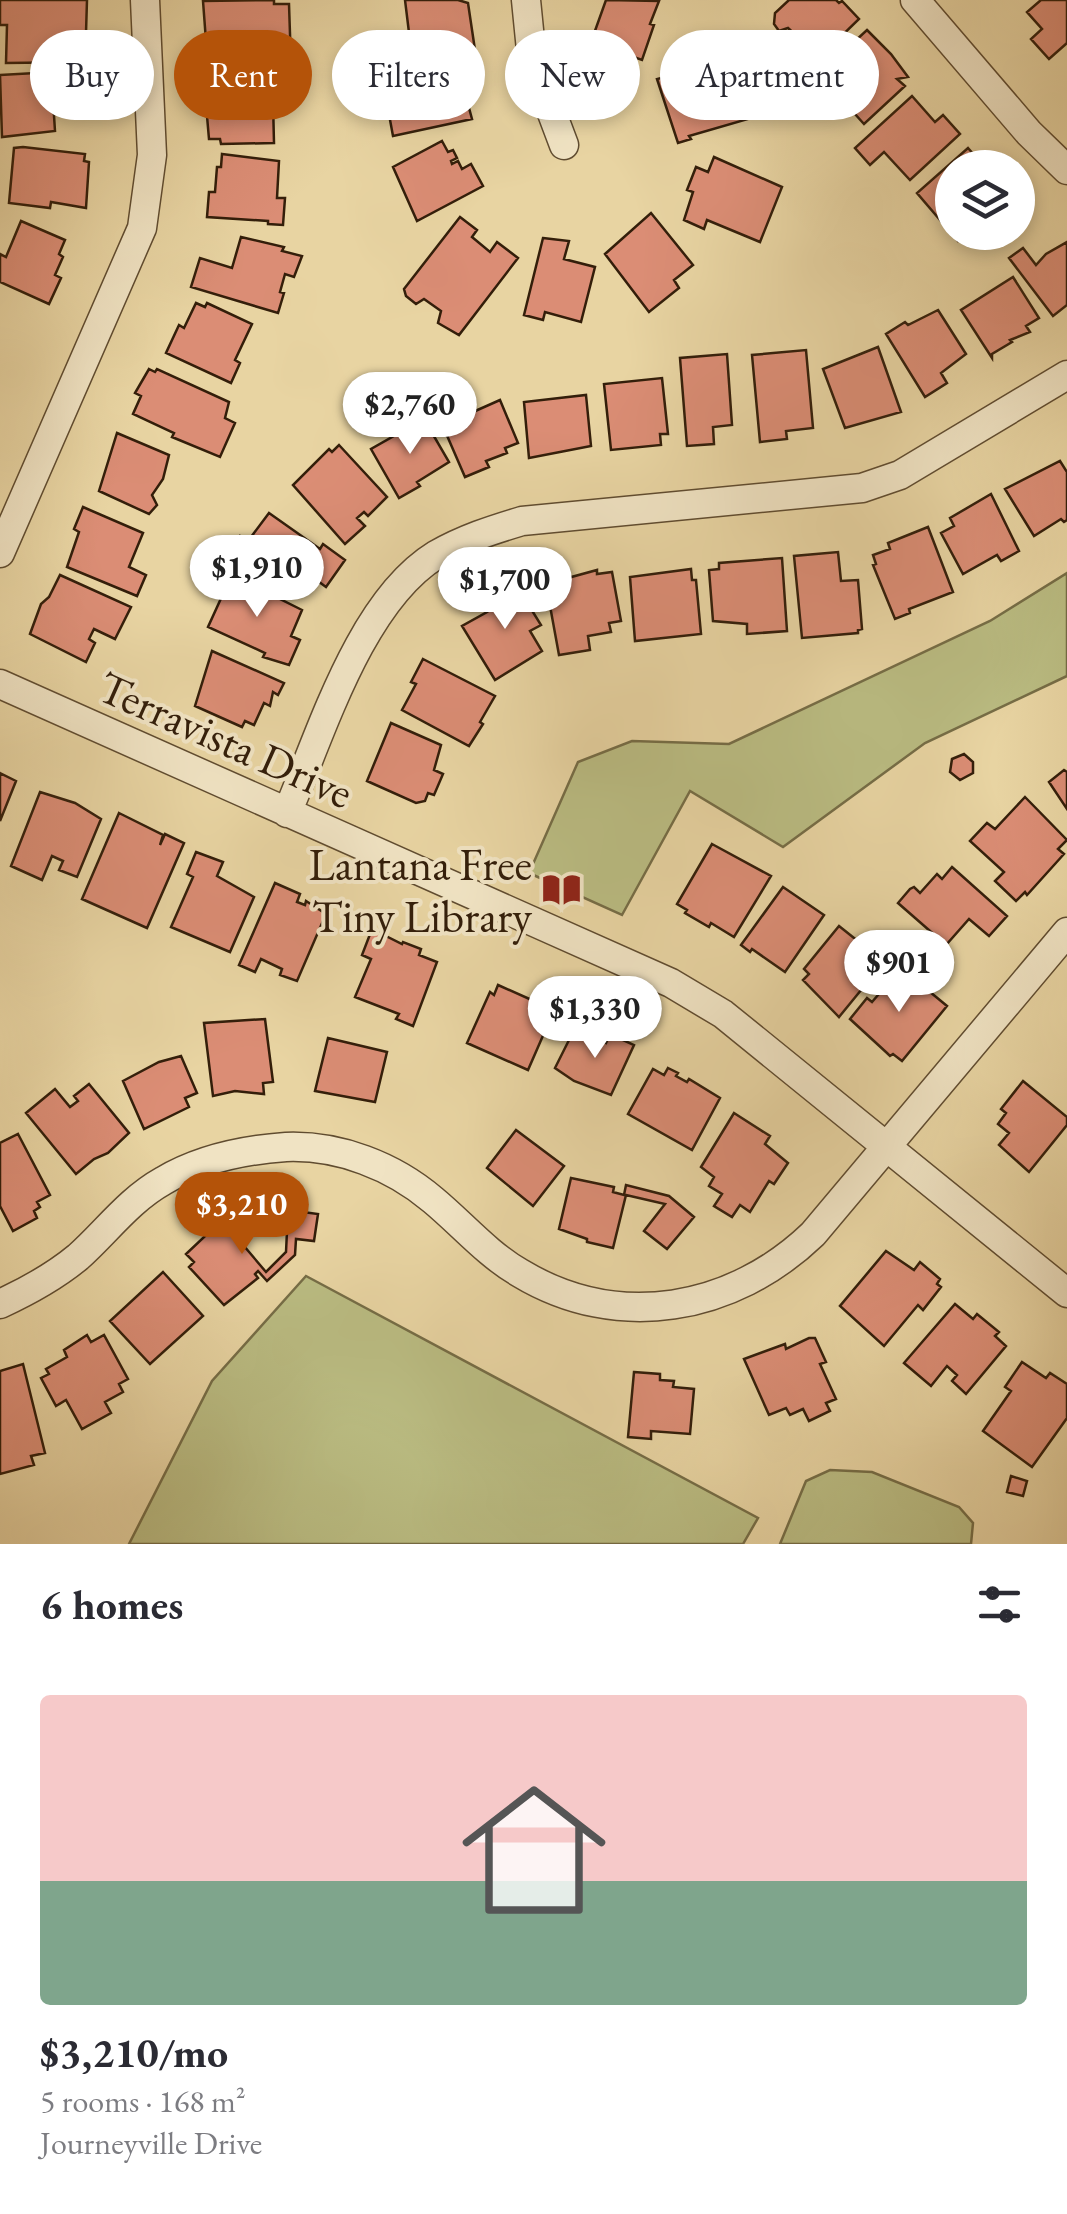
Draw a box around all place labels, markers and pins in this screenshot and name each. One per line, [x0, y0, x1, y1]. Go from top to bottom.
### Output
pin: $2,760 [329, 372, 491, 457]
pin: $1,910 [176, 535, 338, 620]
pin: $1,700 [424, 547, 586, 632]
place label: Lantana Free Tiny Library [308, 835, 532, 945]
library icon: Lantana Free Tiny Library [541, 869, 583, 911]
pin: $901 [840, 930, 958, 1015]
pin: $1,330 [514, 976, 676, 1061]
pin: $3,210 [161, 1172, 323, 1257]

